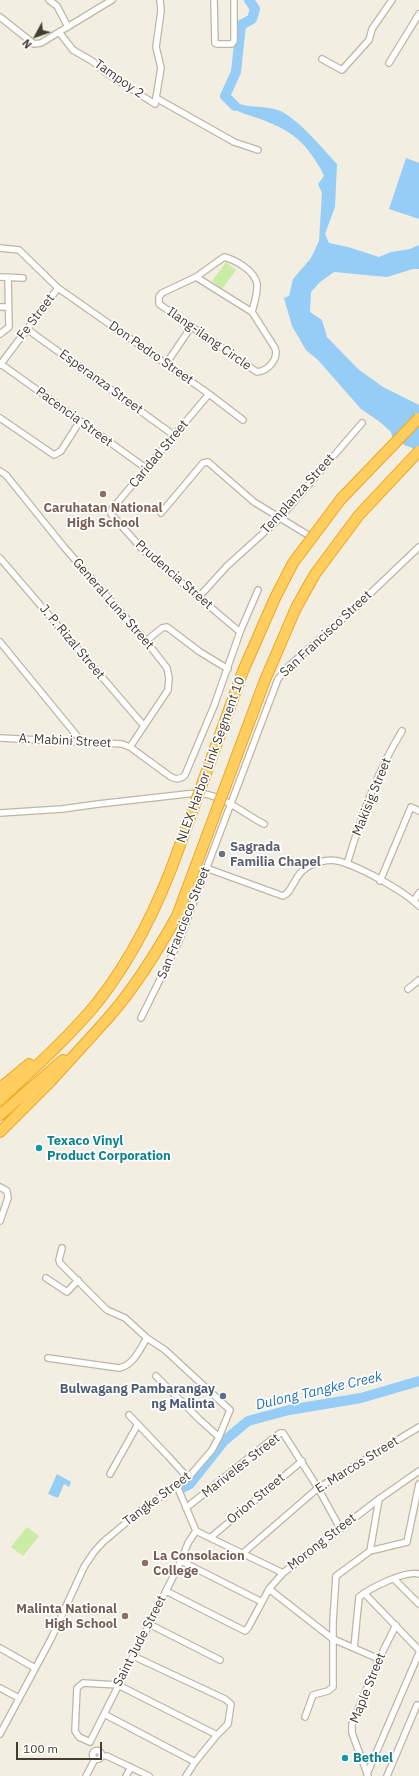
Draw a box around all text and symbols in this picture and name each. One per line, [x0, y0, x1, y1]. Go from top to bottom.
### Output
north arrow [16, 16, 56, 56]
text: N [19, 36, 35, 51]
street label: Tampoy 2 [91, 56, 147, 102]
street label: Fe Street [14, 291, 58, 343]
street label: Ilang-ilang Circle [164, 304, 254, 374]
street label: Don Pedro Street [106, 318, 196, 388]
street label: Esperanza Street [56, 346, 146, 418]
street label: Pacencia Street [33, 384, 115, 450]
street label: Caridad Street [126, 417, 192, 491]
street label: Templanza Street [258, 451, 338, 537]
marker: Caruhatan National High School [98, 489, 108, 499]
place label: Caruhatan National High School [44, 500, 162, 531]
street label: Prudencia Street [132, 537, 216, 613]
street label: General Luna Street [69, 555, 157, 653]
street label: San Francisco Street [277, 588, 375, 680]
street label: J. P. Rizal Street [36, 601, 108, 683]
street label: NLEX Harbor Link Segment 10 [174, 675, 248, 845]
street label: A. Mabini Street [18, 731, 112, 751]
street label: Makisig Street [349, 756, 395, 838]
place label: Sagrada Familia Chapel [230, 839, 321, 870]
marker: Sagrada Familia Chapel [217, 849, 227, 859]
street label: San Francisco Street [154, 865, 214, 981]
place label: Texaco Vinyl Product Corporation [47, 1133, 171, 1164]
marker: Texaco Vinyl Product Corporation [34, 1143, 44, 1153]
water label: Dulong Tangke Creek [254, 1368, 384, 1414]
place label: Bulwagang Pambarangay ng Malinta [60, 1381, 215, 1412]
marker: Bulwagang Pambarangay ng Malinta [218, 1391, 228, 1401]
street label: Mariveles Street [199, 1431, 283, 1501]
street label: E. Marcos Street [313, 1433, 401, 1497]
street label: Tangke Street [120, 1469, 194, 1529]
street label: Orion Street [224, 1470, 288, 1528]
street label: Morong Street [285, 1510, 359, 1574]
place label: La Consolacion College [153, 1548, 245, 1579]
marker: La Consolacion College [140, 1558, 150, 1568]
street label: Saint Jude Street [110, 1593, 170, 1689]
place label: Malinta National High School [16, 1601, 117, 1632]
marker: Malinta National High School [120, 1611, 130, 1621]
street label: Maple Street [347, 1651, 389, 1725]
scale bar [18, 1734, 104, 1760]
text: 100 m [23, 1741, 58, 1756]
place label: Bethel [353, 1750, 393, 1766]
marker: Bethel [340, 1753, 350, 1763]

